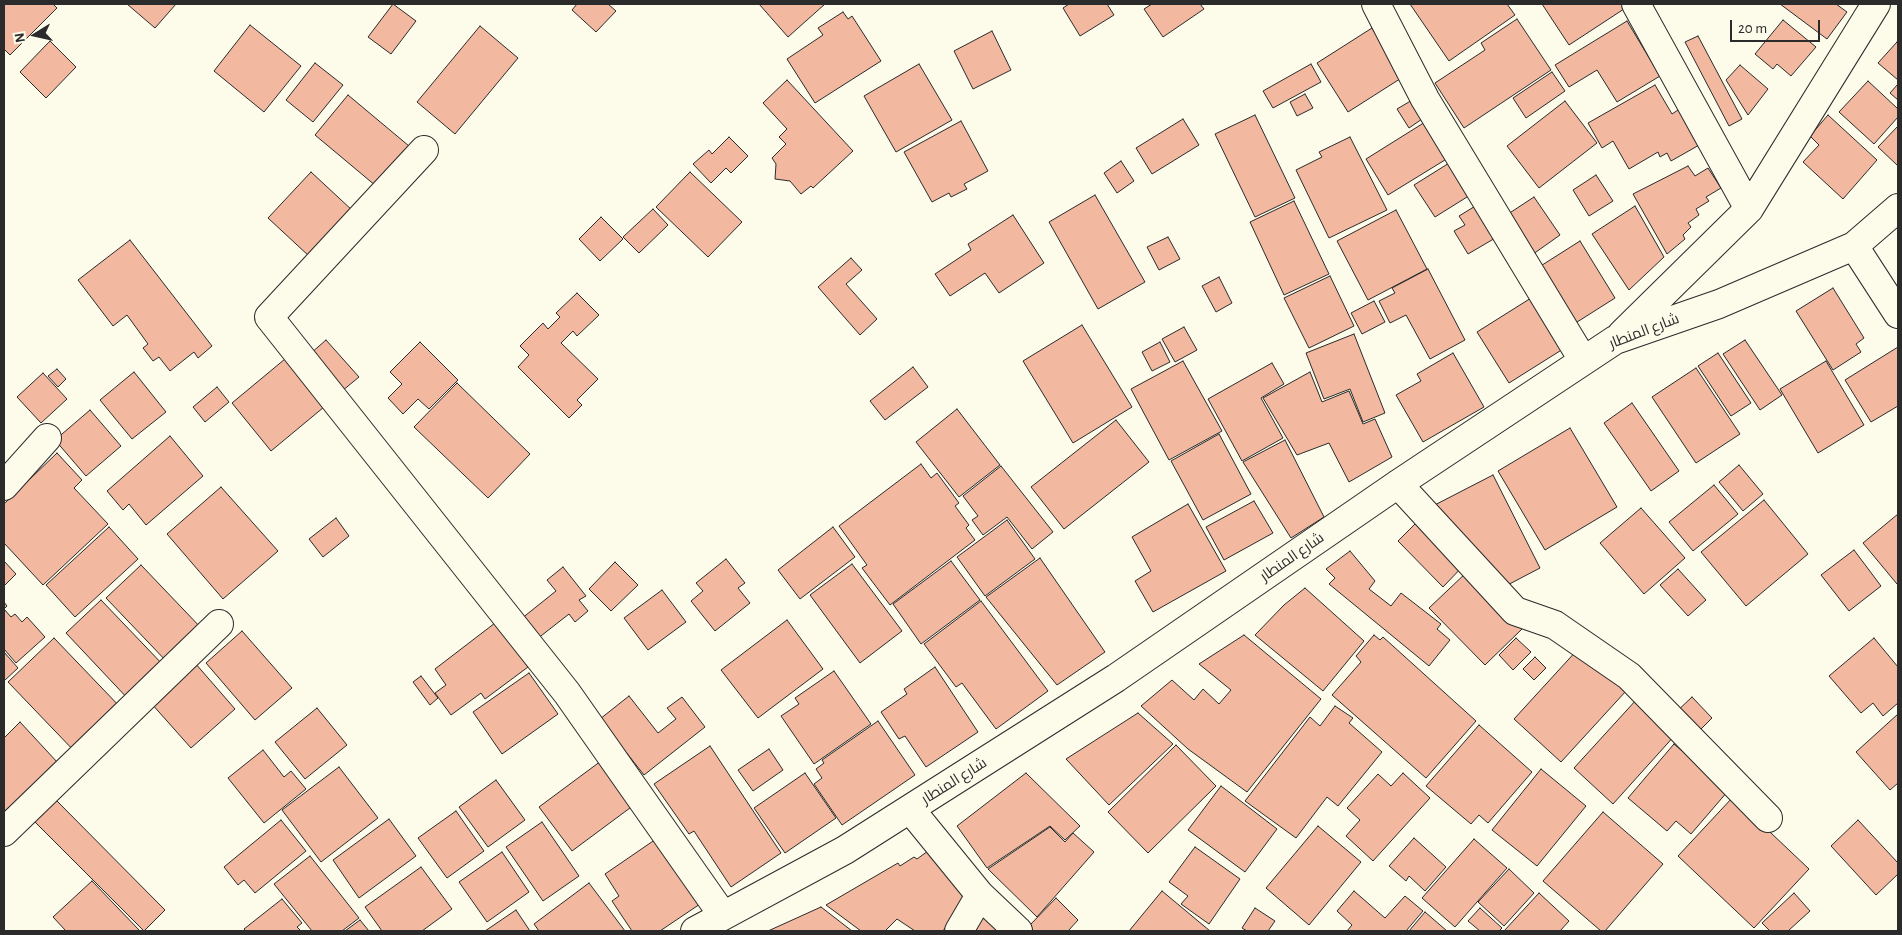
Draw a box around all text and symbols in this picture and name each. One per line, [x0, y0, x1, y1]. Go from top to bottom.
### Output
north arrow [10, 10, 60, 60]
scale bar [1732, 10, 1822, 42]
text: 20 m [1738, 21, 1767, 36]
text: N [12, 32, 28, 44]
street label: شارع المنطار [1606, 309, 1682, 353]
street label: شارع المنطار [1257, 528, 1327, 586]
street label: شارع المنطار [918, 754, 990, 808]

